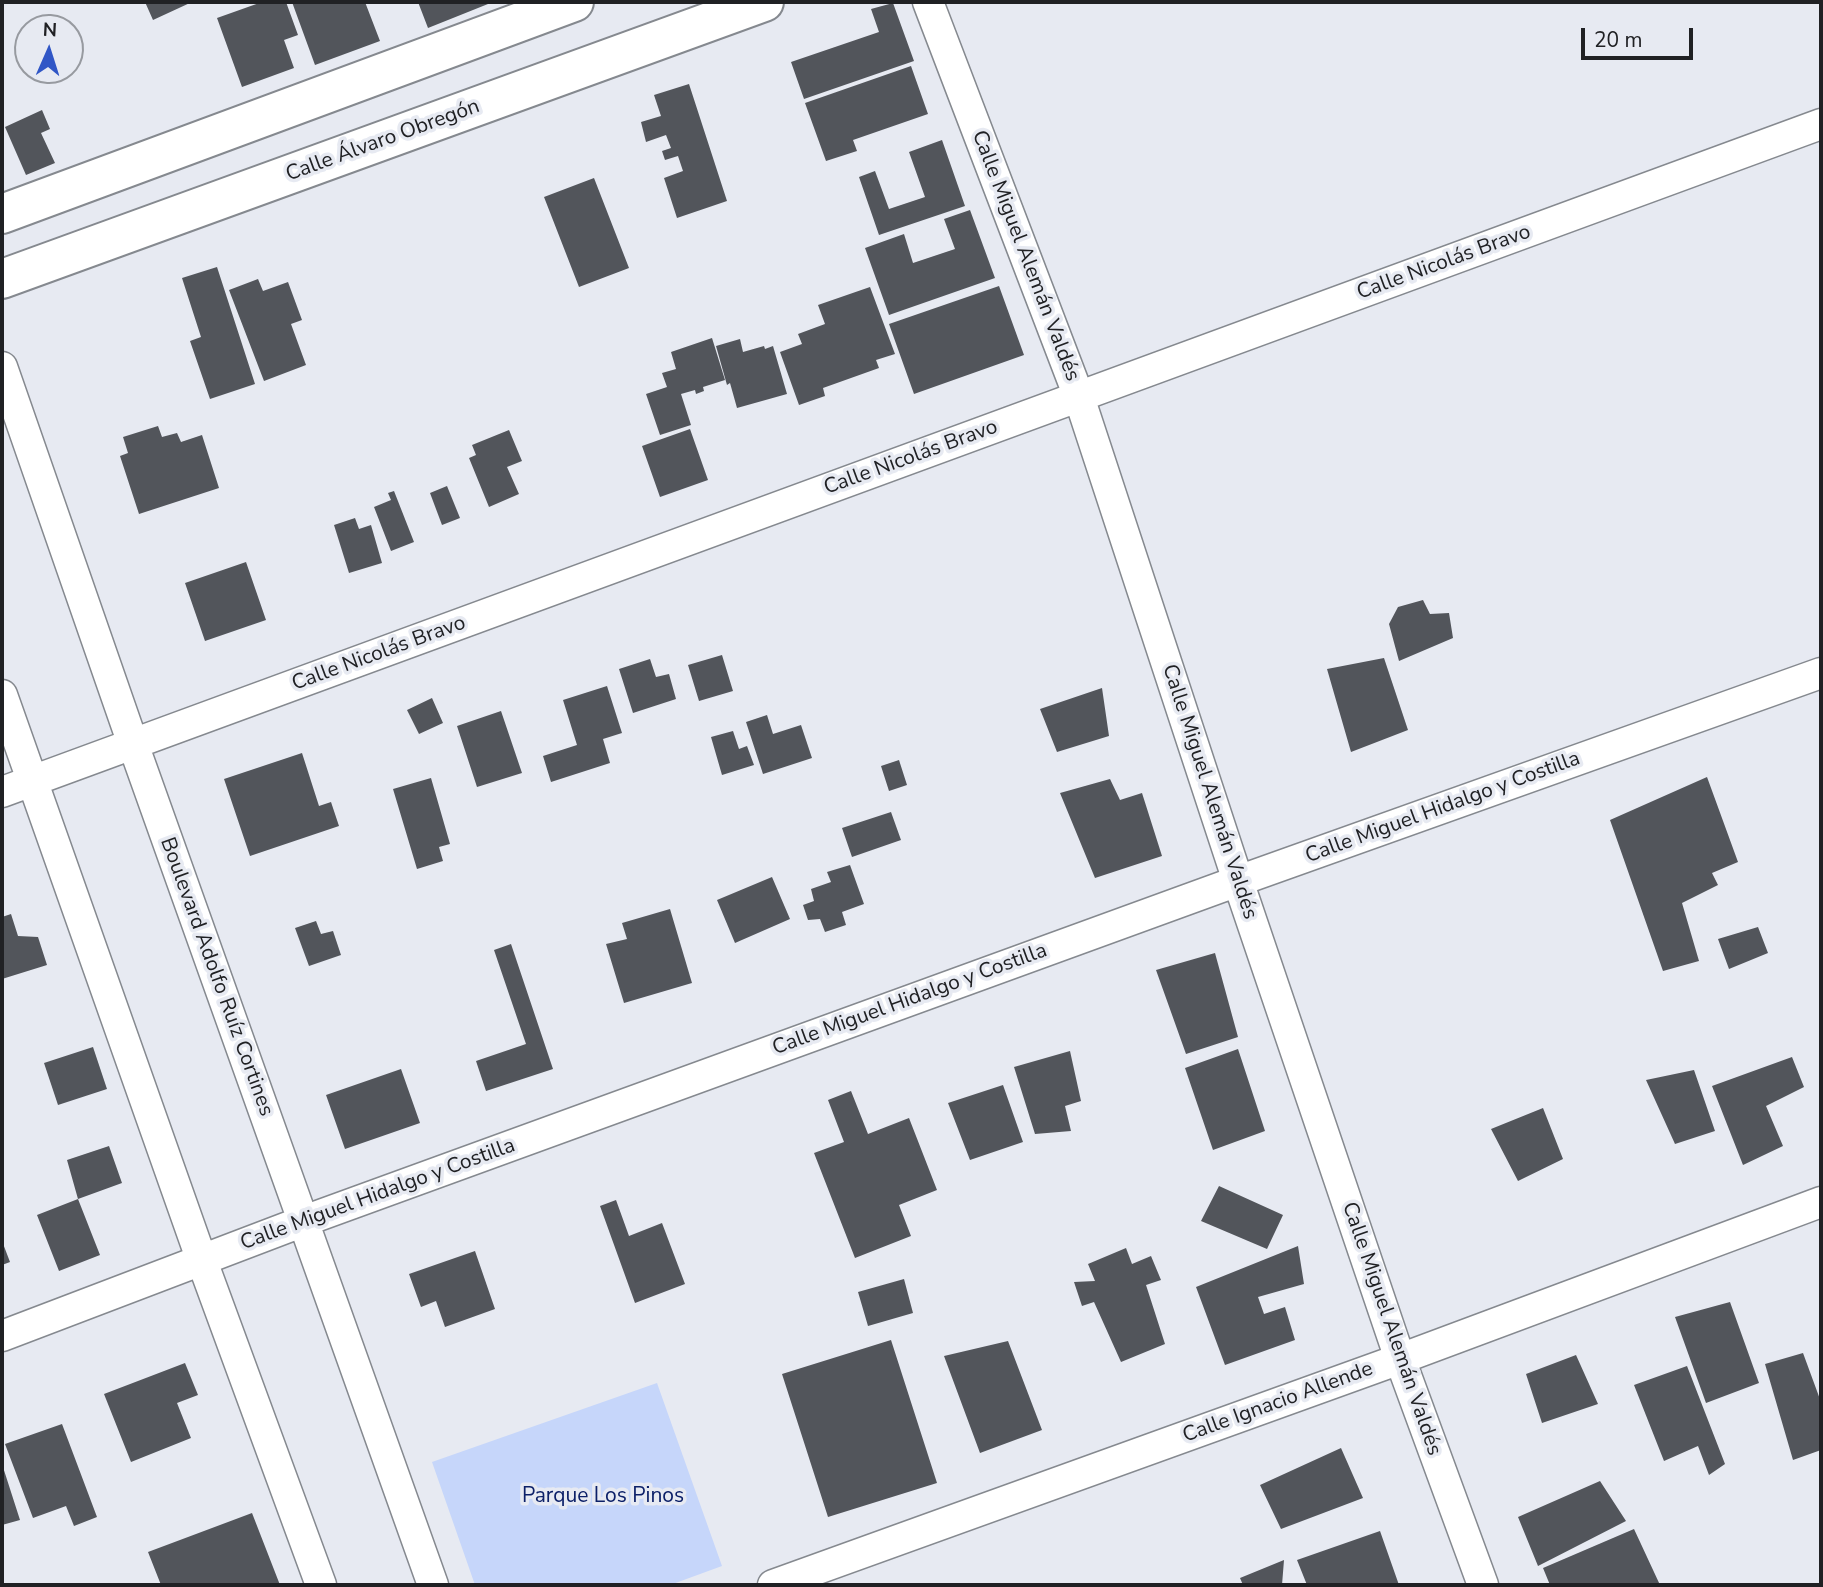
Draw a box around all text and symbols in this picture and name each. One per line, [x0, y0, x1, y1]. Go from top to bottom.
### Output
north arrow [14, 14, 84, 84]
scale bar [1585, 14, 1697, 58]
text: N [42, 17, 58, 43]
text: 20 m [1594, 26, 1643, 54]
street label: Calle Álvaro Obregón [283, 94, 483, 188]
street label: Calle Miguel Alemán Valdés [965, 127, 1085, 385]
street label: Calle Nicolás Bravo [1354, 220, 1534, 306]
street label: Calle Nicolás Bravo [821, 415, 1001, 501]
street label: Calle Nicolás Bravo [289, 611, 469, 697]
street label: Calle Miguel Alemán Valdés [1156, 661, 1262, 923]
street label: Calle Miguel Hidalgo y Costilla [1302, 747, 1584, 869]
street label: Boulevard Adolfo Ruíz Cortines [154, 834, 278, 1120]
street label: Calle Miguel Hidalgo y Costilla [769, 939, 1051, 1061]
street label: Calle Miguel Hidalgo y Costilla [237, 1134, 519, 1256]
street label: Calle Miguel Alemán Valdés [1336, 1199, 1446, 1459]
street label: Calle Ignacio Allende [1180, 1357, 1376, 1449]
park label: Parque Los Pinos [522, 1484, 684, 1510]

